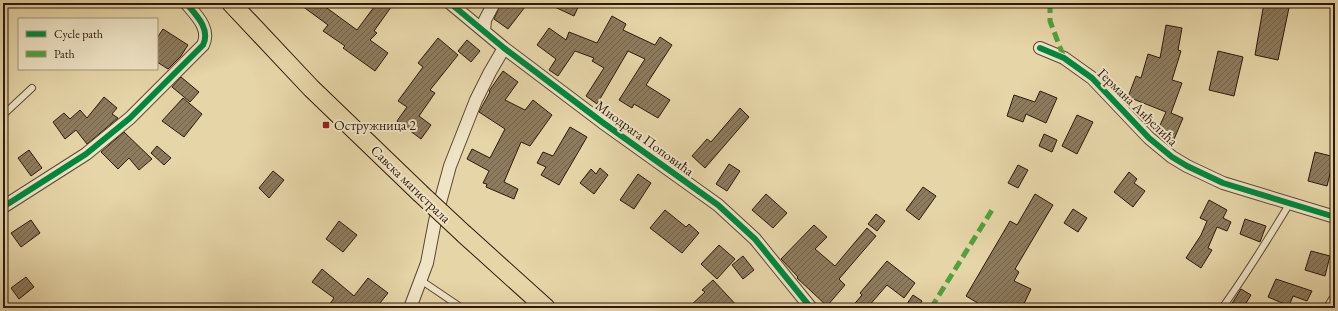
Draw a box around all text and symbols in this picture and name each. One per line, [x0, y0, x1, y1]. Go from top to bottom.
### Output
legend [18, 18, 158, 70]
text: Cycle path [54, 26, 103, 42]
text: Path [54, 46, 75, 62]
street label: Германа Анђелића [1094, 64, 1182, 150]
street label: Миодрага Поповића [592, 96, 698, 180]
place label: Остружница 2 [334, 116, 416, 134]
marker: Остружница 2 [321, 120, 331, 130]
street label: Савска магистрала [367, 141, 455, 227]

